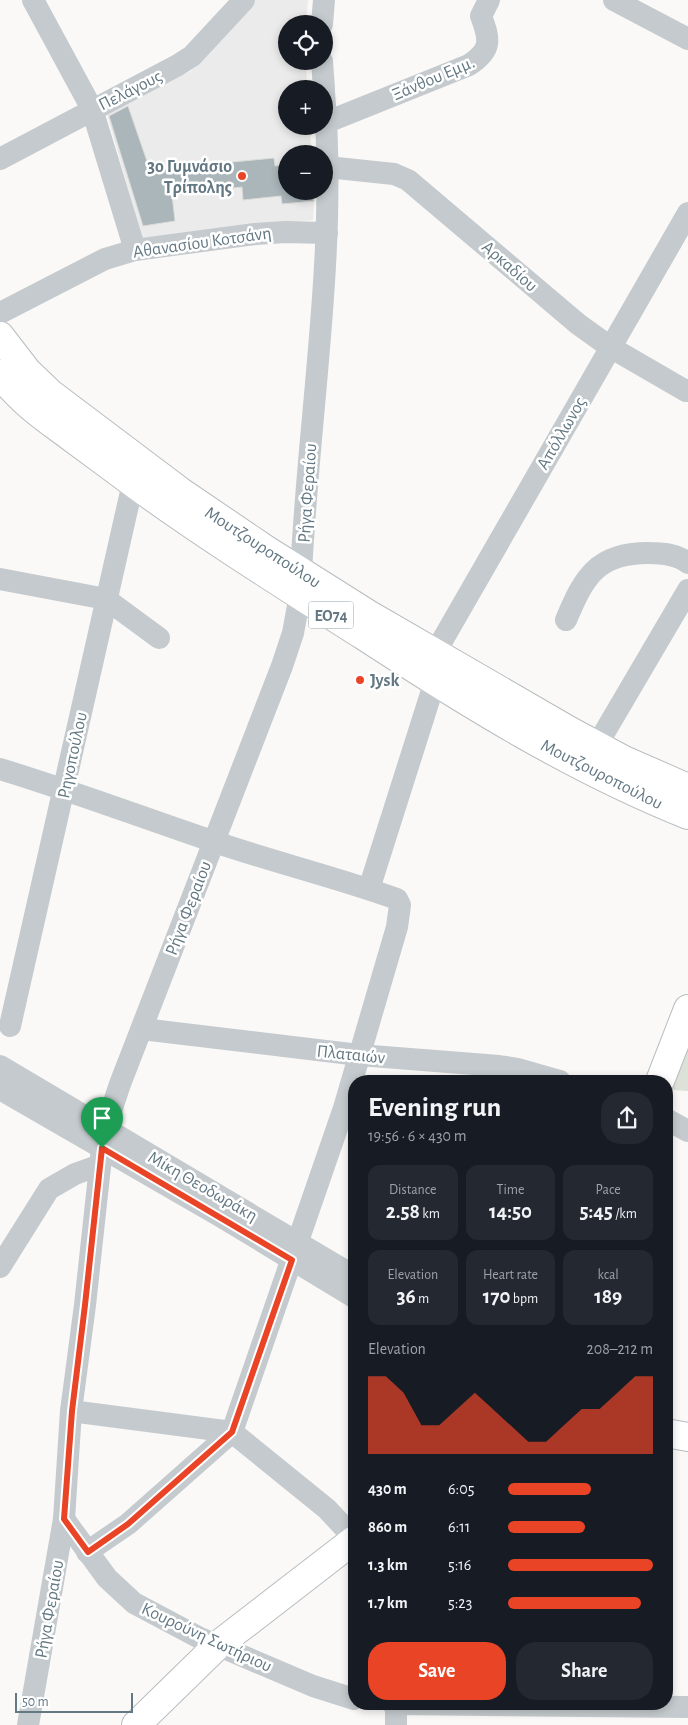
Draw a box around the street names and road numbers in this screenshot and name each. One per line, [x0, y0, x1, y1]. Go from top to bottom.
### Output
street label: Ξάνθου Εμμ. [389, 53, 477, 104]
street label: Πελάγους [96, 67, 165, 114]
street label: Αθανασίου Κοτσάνη [132, 223, 273, 262]
street label: Αρκαδίου [478, 237, 541, 295]
street label: Απόλλωνος [534, 394, 590, 473]
street label: Ρήγα Φεραίου [295, 443, 320, 543]
street label: Μουτζουροπούλου [201, 504, 324, 592]
road number: ΕΟ74 [308, 602, 354, 628]
street label: Ρηγοπούλου [55, 710, 91, 800]
street label: Μουτζουροπούλου [538, 736, 665, 813]
street label: Ρήγα Φεραίου [162, 858, 215, 958]
street label: Πλαταιών [316, 1042, 386, 1068]
street label: Μίκη Θεοδωράκη [145, 1147, 261, 1225]
street label: Ρήγα Φεραίου [31, 1558, 67, 1660]
street label: Κουρούνη Σωτήριου [139, 1600, 274, 1676]

